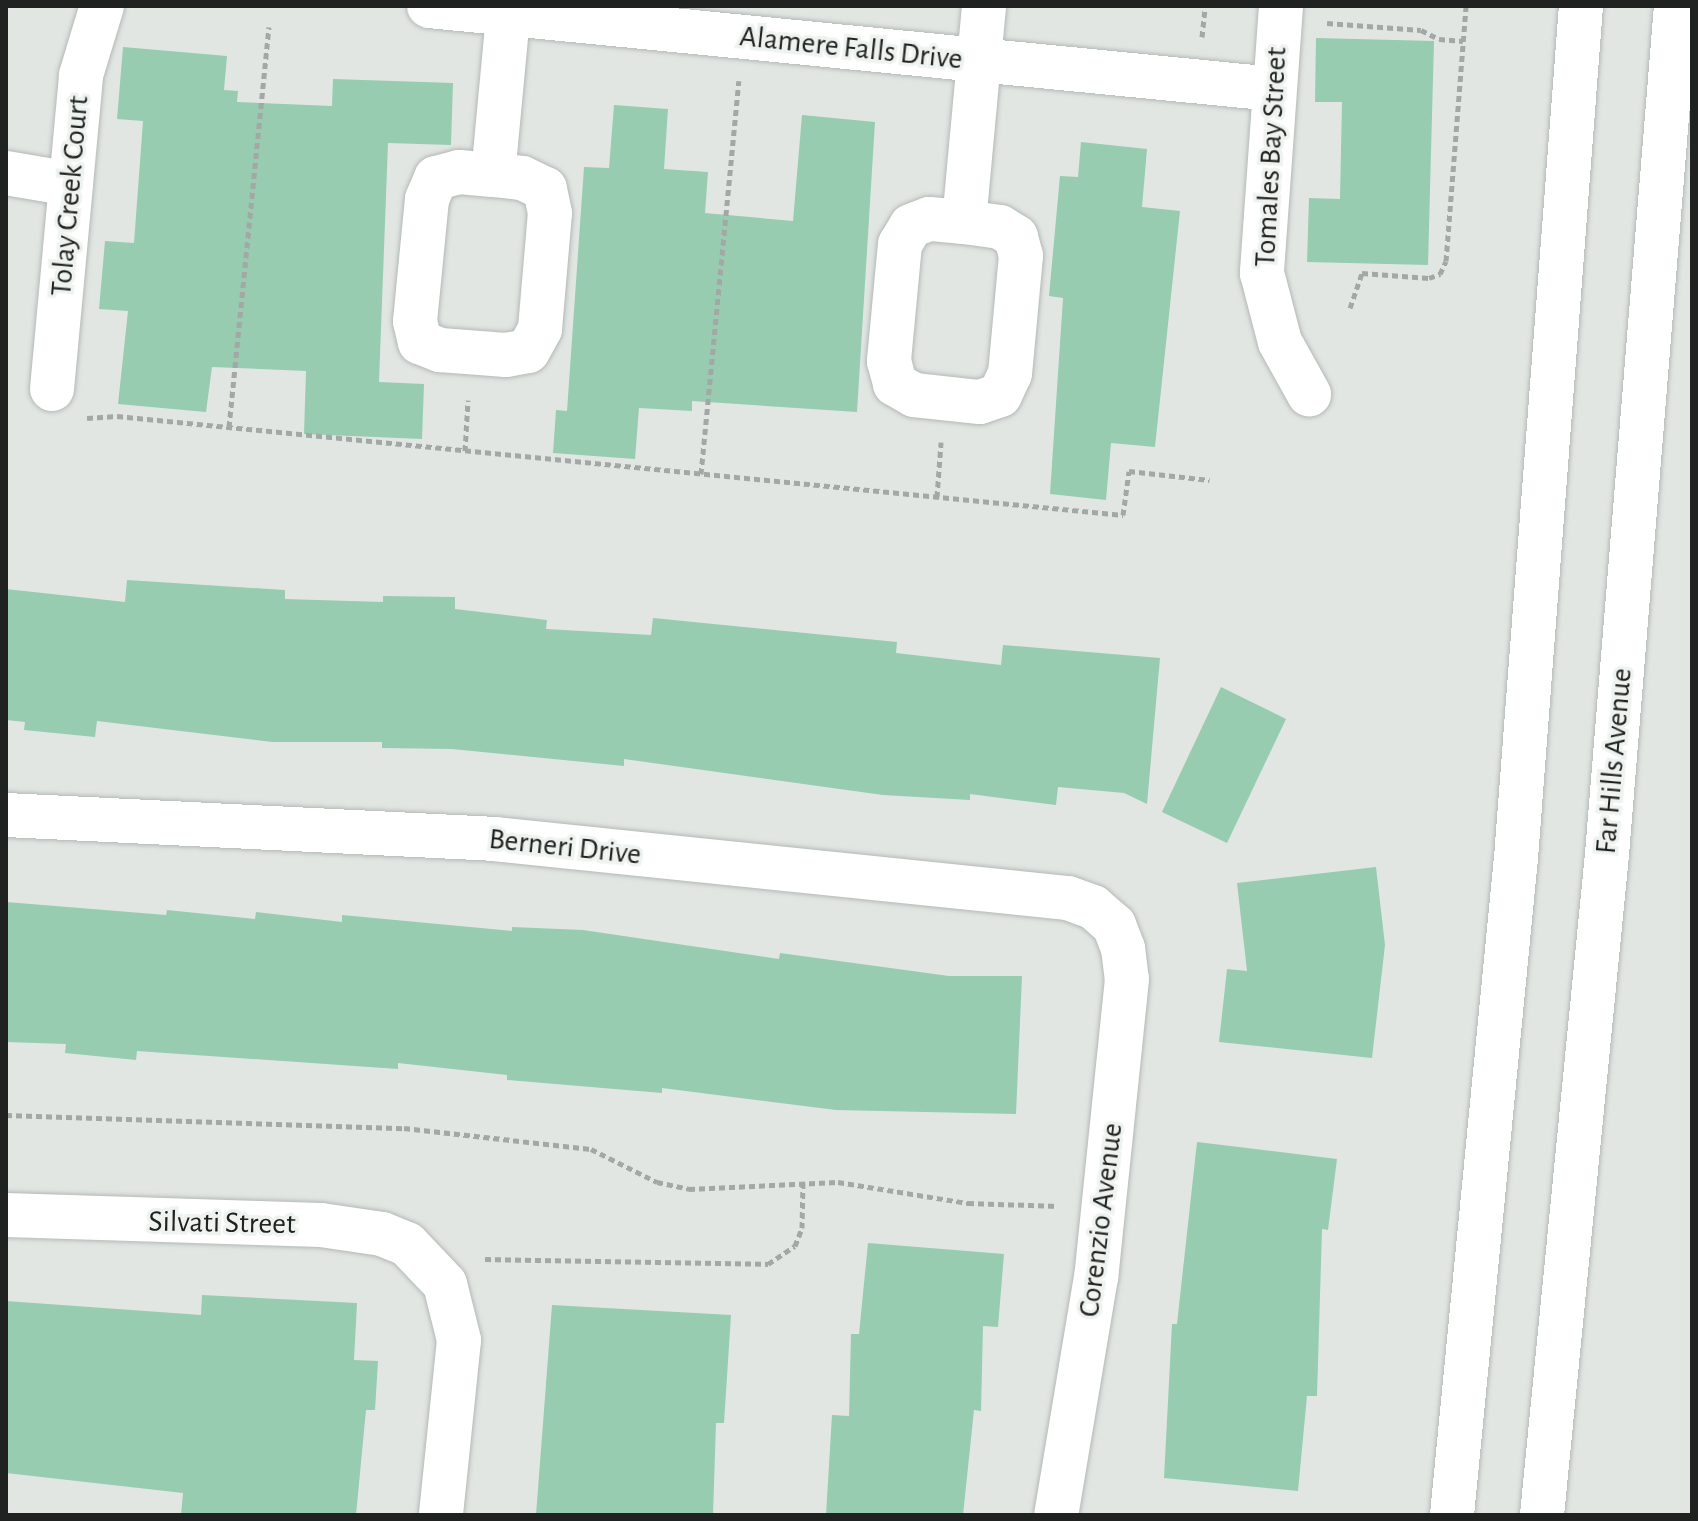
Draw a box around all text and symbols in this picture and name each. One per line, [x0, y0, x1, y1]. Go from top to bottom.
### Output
street label: Alamere Falls Drive [738, 18, 964, 78]
street label: Tomales Bay Street [1247, 46, 1295, 268]
street label: Tolay Creek Court [43, 94, 97, 298]
street label: Far Hills Avenue [1588, 667, 1640, 855]
street label: Berneri Drive [487, 821, 643, 873]
street label: Corenzio Avenue [1071, 1121, 1131, 1319]
street label: Silvati Street [148, 1204, 296, 1242]

